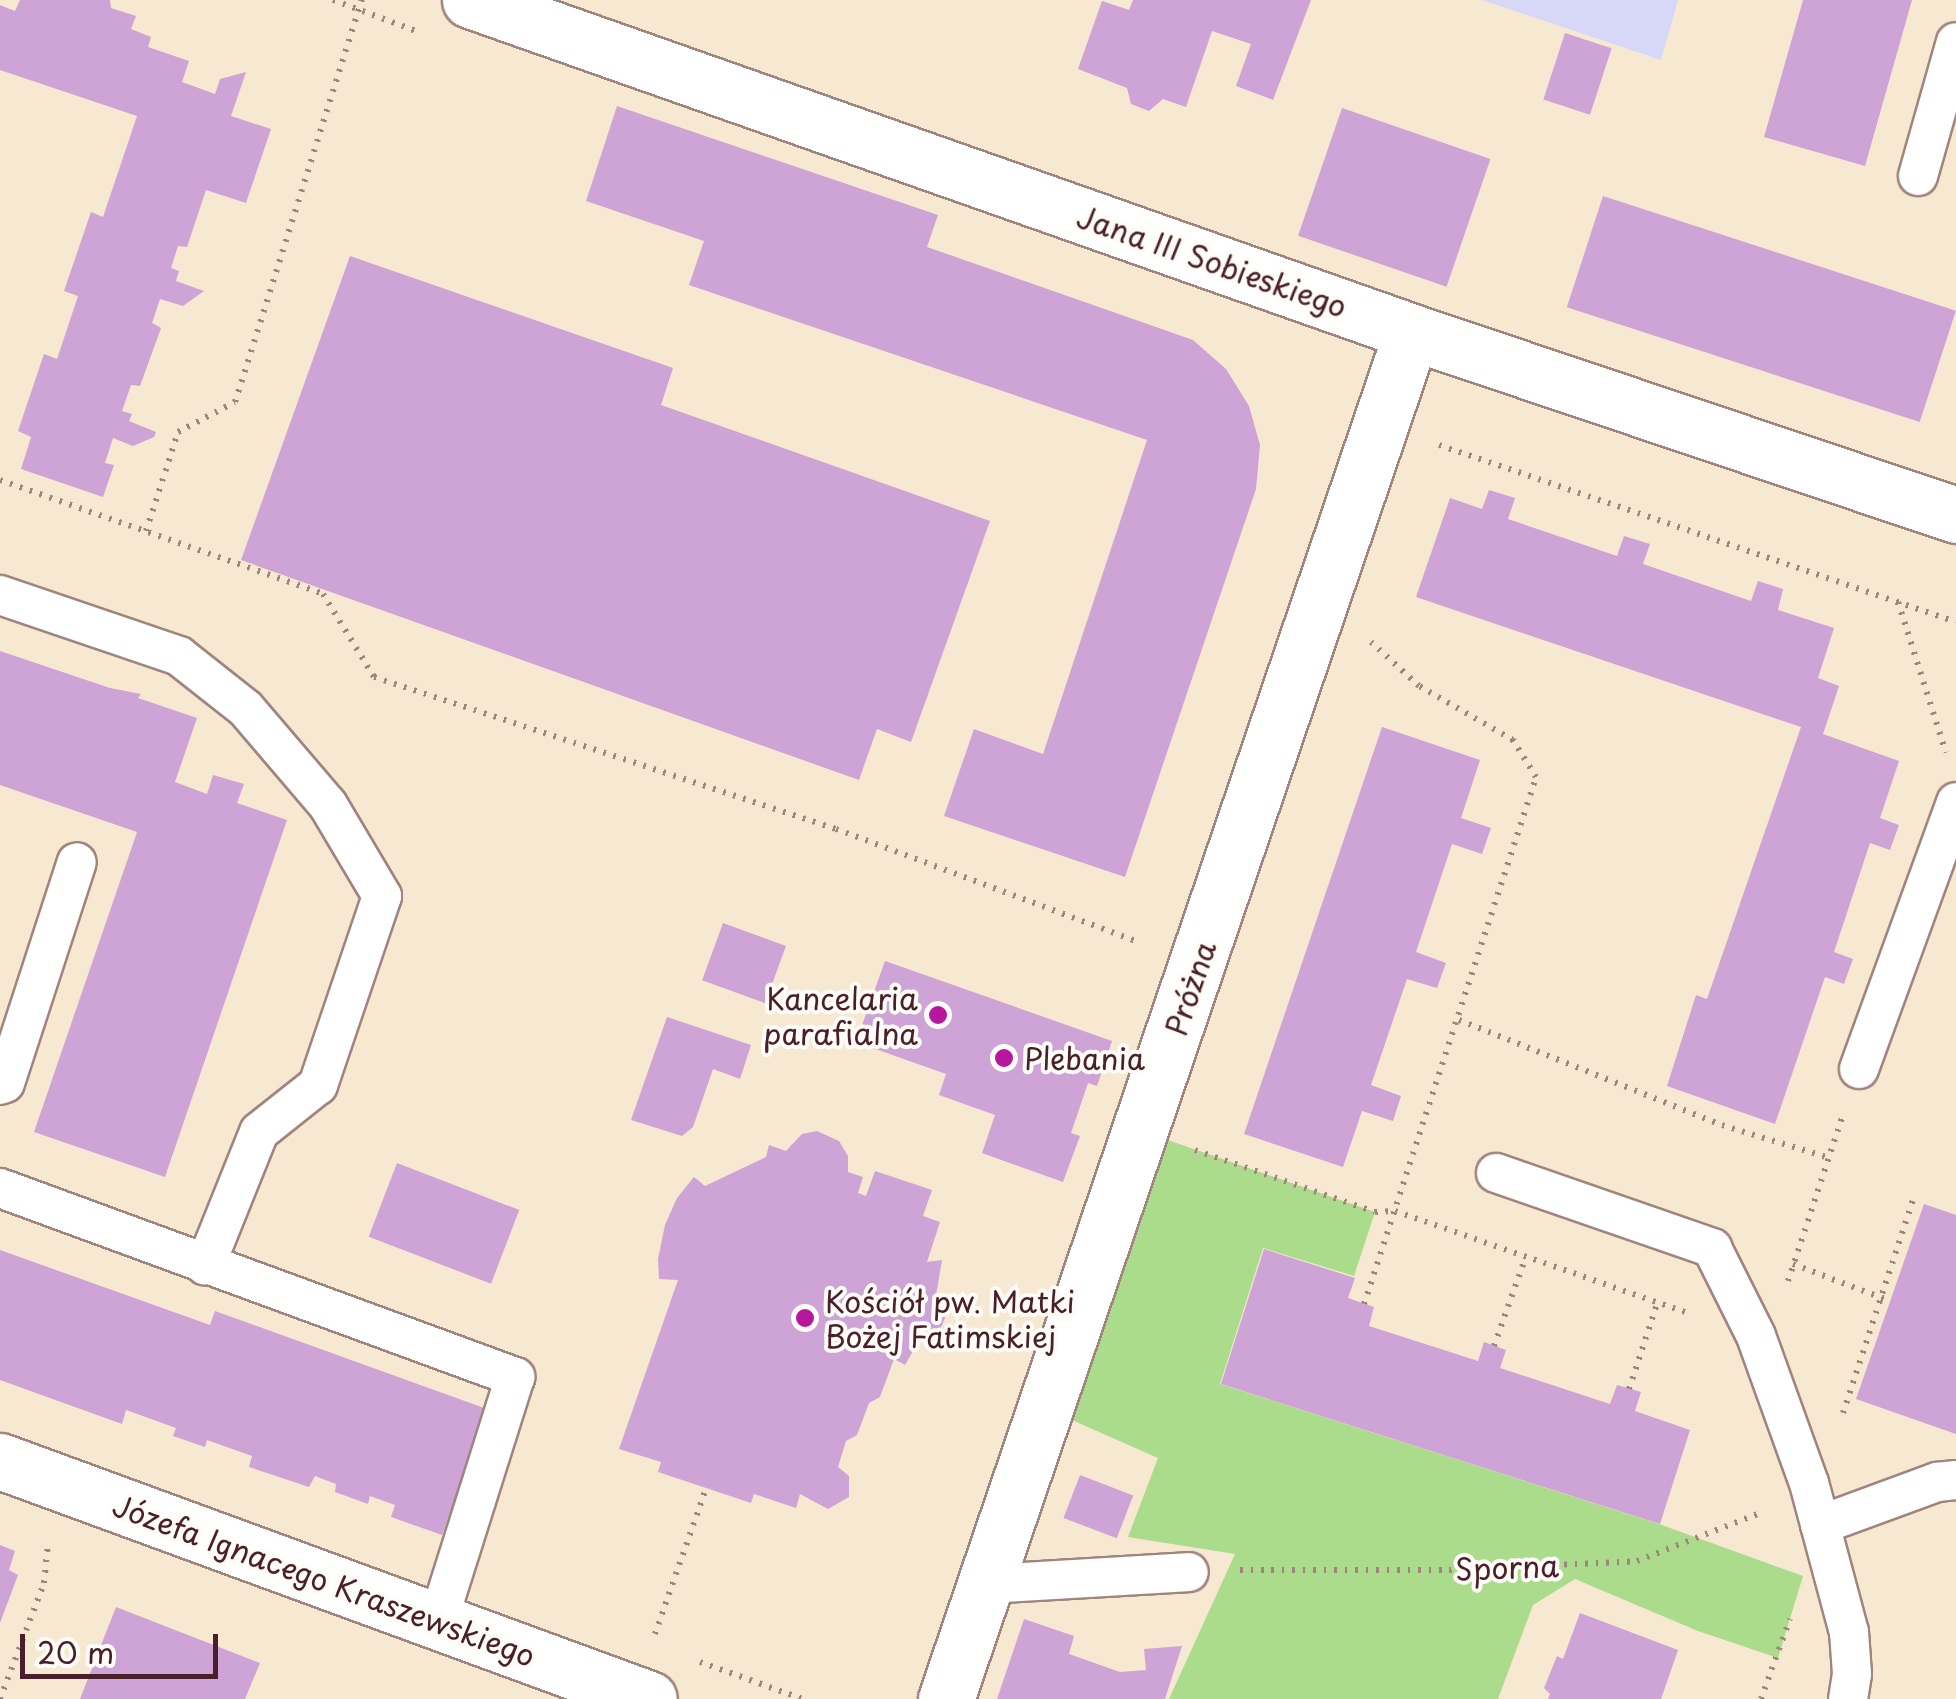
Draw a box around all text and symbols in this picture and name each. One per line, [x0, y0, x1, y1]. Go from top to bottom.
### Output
street label: Jana III Sobieskiego [1072, 198, 1352, 324]
street label: Próżna [1157, 936, 1223, 1040]
place label: Kancelaria parafialna [763, 980, 918, 1050]
marker: Kancelaria parafialna [927, 1004, 949, 1026]
place label: Plebania [1024, 1040, 1145, 1076]
marker: Plebania [993, 1047, 1015, 1069]
place label: Kościół pw. Matki Bożej Fatimskiej [825, 1283, 1076, 1354]
marker: Kościół pw. Matki Bożej Fatimskiej [794, 1307, 816, 1329]
street label: Józefa Ignacego Kraszewskiego [105, 1486, 543, 1674]
street label: Sporna [1455, 1547, 1559, 1587]
scale bar [25, 1614, 222, 1676]
text: 20 m [37, 1629, 114, 1674]

